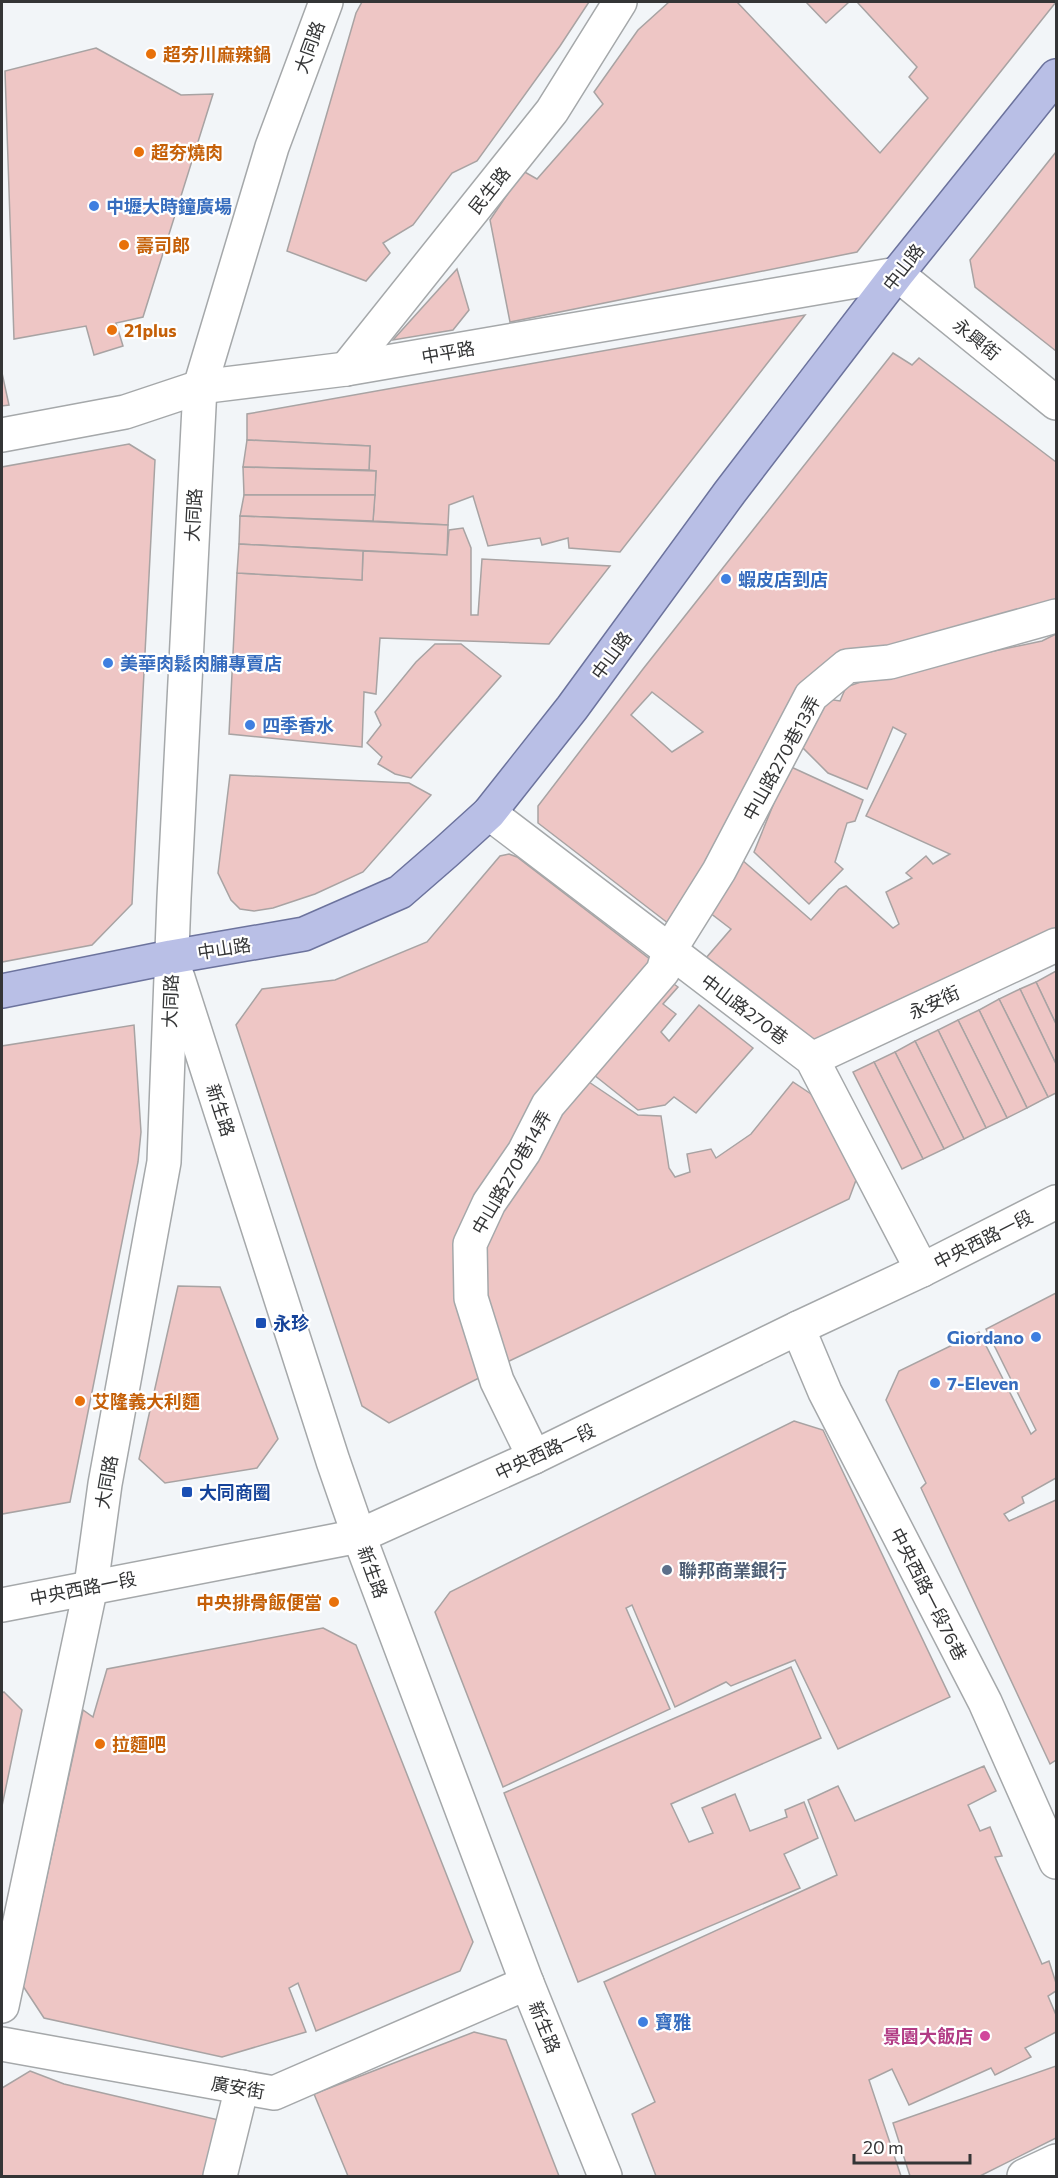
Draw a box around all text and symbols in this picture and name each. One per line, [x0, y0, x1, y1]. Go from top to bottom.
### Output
street label: 大同路 [289, 18, 329, 76]
place label: 超夯川麻辣鍋 [163, 43, 271, 65]
marker: 超夯川麻辣鍋 [144, 47, 158, 61]
place label: 超夯燒肉 [151, 141, 223, 163]
marker: 超夯燒肉 [132, 145, 146, 159]
street label: 民生路 [463, 162, 515, 218]
place label: 中壢大時鐘廣場 [106, 195, 232, 217]
marker: 中壢大時鐘廣場 [87, 199, 101, 213]
place label: 壽司郎 [136, 234, 190, 256]
marker: 壽司郎 [117, 238, 131, 252]
street label: 中山路 [878, 239, 928, 295]
street label: 永興街 [949, 313, 1005, 365]
place label: 21plus [124, 319, 177, 341]
marker: 21plus [105, 323, 119, 337]
street label: 中平路 [420, 336, 476, 368]
street label: 大同路 [181, 487, 205, 543]
place label: 蝦皮店到店 [738, 568, 828, 590]
marker: 蝦皮店到店 [719, 572, 733, 586]
street label: 中山路 [586, 627, 636, 683]
place label: 美華肉鬆肉脯專賣店 [120, 652, 282, 674]
marker: 美華肉鬆肉脯專賣店 [101, 656, 115, 670]
street label: 中山路270巷13弄 [738, 692, 824, 824]
place label: 四季香水 [262, 714, 334, 736]
marker: 四季香水 [243, 718, 257, 732]
street label: 中山路 [196, 933, 252, 963]
street label: 中山路270巷 [697, 969, 793, 1049]
street label: 大同路 [158, 974, 182, 1028]
street label: 永安街 [905, 981, 963, 1023]
street label: 新生路 [202, 1081, 240, 1139]
street label: 中山路270巷14弄 [467, 1106, 555, 1238]
street label: 中央西路一段 [930, 1205, 1036, 1273]
place label: 永珍 [273, 1312, 310, 1334]
marker: 永珍 [254, 1316, 268, 1330]
place label: Giordano [947, 1326, 1024, 1348]
marker: Giordano [1029, 1330, 1043, 1344]
place label: 7-Eleven [947, 1372, 1019, 1394]
marker: 7-Eleven [928, 1376, 942, 1390]
place label: 艾隆義大利麵 [92, 1390, 200, 1412]
marker: 艾隆義大利麵 [73, 1394, 87, 1408]
street label: 中央西路一段 [491, 1418, 599, 1484]
street label: 大同路 [90, 1454, 122, 1510]
place label: 大同商圈 [199, 1481, 271, 1503]
marker: 大同商圈 [180, 1485, 194, 1499]
street label: 中央西路一段76巷 [886, 1524, 972, 1664]
street label: 新生路 [353, 1543, 393, 1601]
place label: 聯邦商業銀行 [679, 1559, 787, 1581]
marker: 聯邦商業銀行 [660, 1563, 674, 1577]
street label: 中央西路一段 [28, 1567, 138, 1609]
place label: 中央排骨飯便當 [196, 1591, 322, 1613]
marker: 中央排骨飯便當 [327, 1595, 341, 1609]
place label: 拉麵吧 [112, 1733, 166, 1755]
marker: 拉麵吧 [93, 1737, 107, 1751]
street label: 新生路 [525, 1998, 565, 2056]
place label: 寶雅 [655, 2011, 691, 2033]
marker: 寶雅 [636, 2015, 650, 2029]
place label: 景園大飯店 [883, 2025, 973, 2047]
marker: 景園大飯店 [978, 2029, 992, 2043]
street label: 廣安街 [210, 2071, 266, 2103]
scale bar [854, 2127, 970, 2165]
text: 20 m [863, 2136, 904, 2158]

